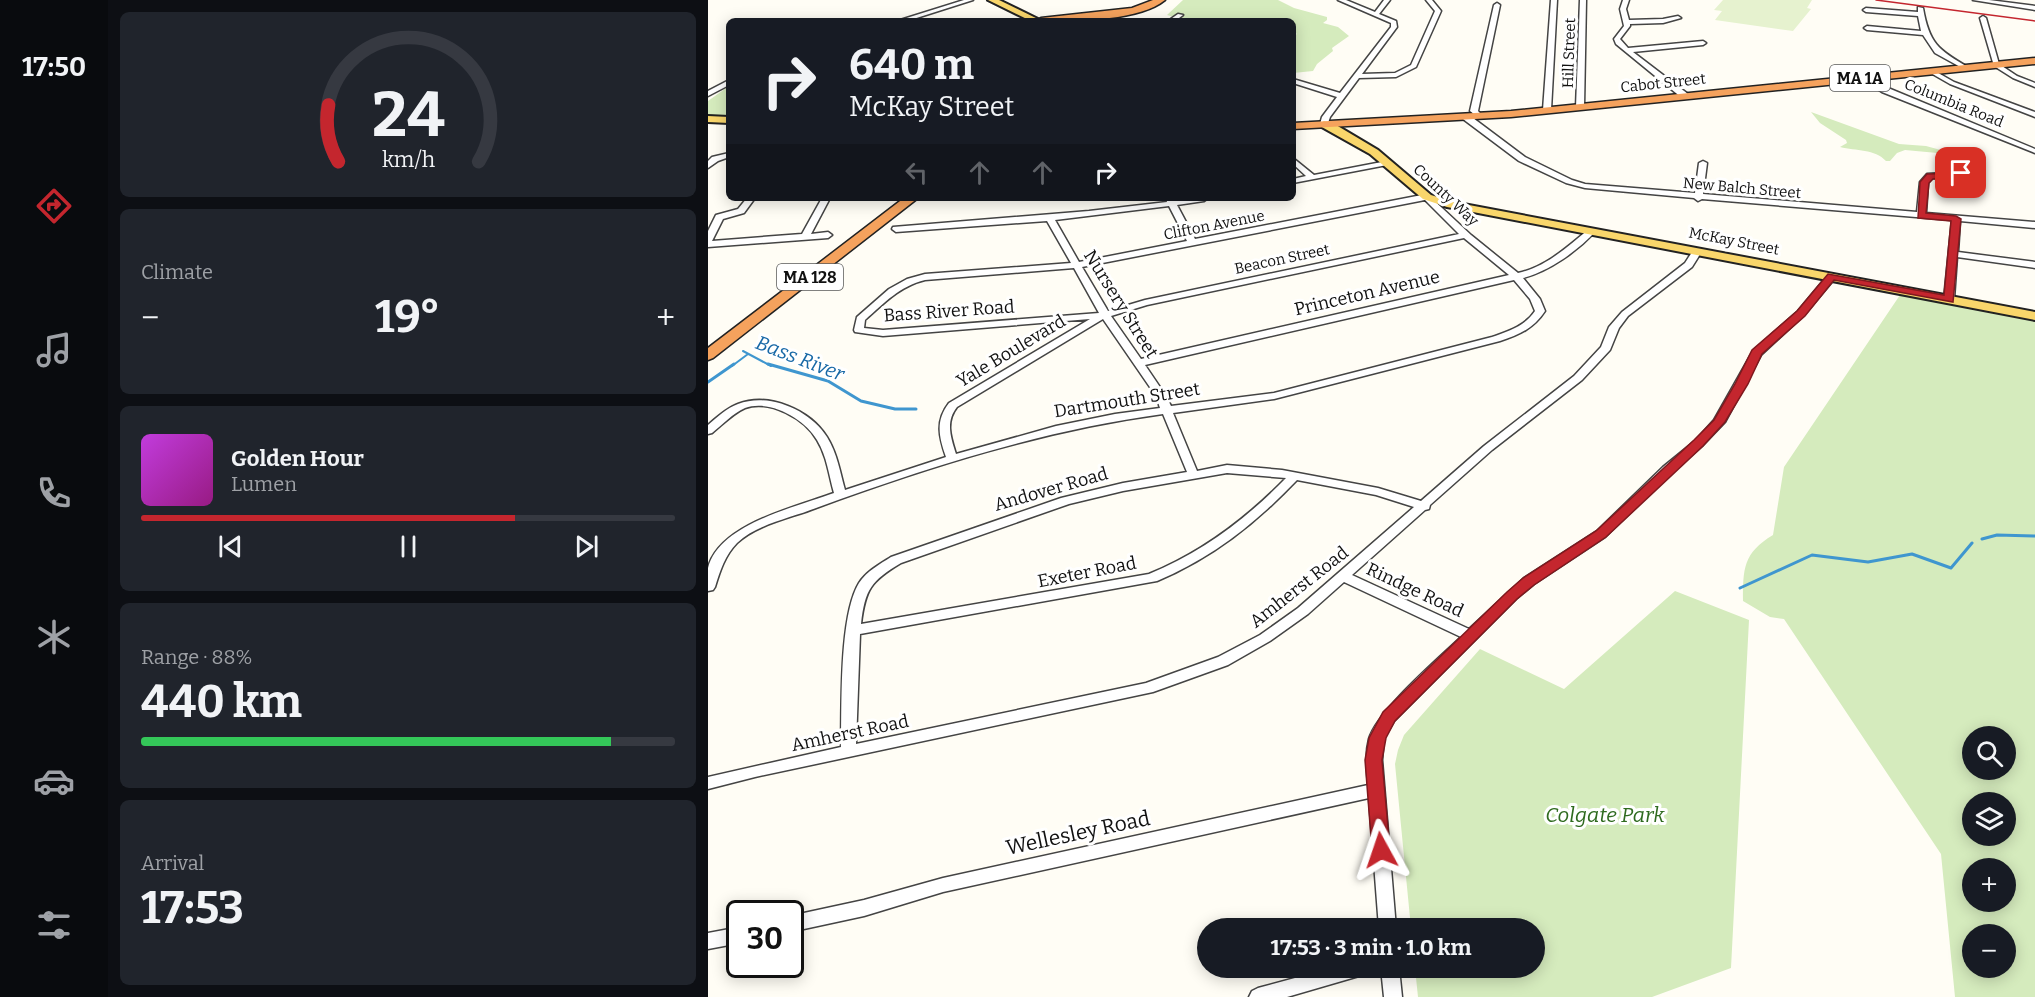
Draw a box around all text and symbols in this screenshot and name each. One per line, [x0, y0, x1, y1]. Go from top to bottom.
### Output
street label: Hill Street [1559, 17, 1579, 88]
text: 640 m [849, 40, 974, 90]
icon: right [750, 42, 828, 120]
text: 17:50 [22, 51, 86, 83]
road number: MA 1A [1830, 65, 1890, 91]
street label: Cabot Street [1619, 70, 1707, 96]
street label: Columbia Road [1902, 75, 2006, 131]
text: 24 [371, 78, 445, 153]
text: McKay Street [849, 91, 1014, 123]
text: km/h [381, 147, 435, 173]
pin [1935, 147, 1986, 198]
icon: left [900, 156, 933, 189]
icon: ahead [963, 156, 996, 189]
icon: ahead [1026, 156, 1059, 189]
icon: right [1089, 156, 1122, 189]
icon: arrive [1944, 156, 1977, 189]
street label: County Way [1410, 160, 1482, 230]
street label: New Balch Street [1682, 174, 1802, 202]
icon: directions [33, 185, 75, 227]
street label: Clifton Avenue [1162, 206, 1266, 244]
street label: McKay Street [1687, 223, 1781, 259]
street label: Beacon Street [1233, 240, 1332, 278]
street label: Nursery Street [1079, 246, 1163, 363]
text: Climate [141, 260, 213, 284]
road number: MA 128 [777, 264, 843, 290]
street label: Princeton Avenue [1292, 266, 1442, 320]
text: 19° [375, 290, 440, 344]
street label: Bass River Road [883, 295, 1016, 327]
text: − [141, 298, 159, 338]
text: + [656, 298, 675, 338]
street label: Yale Boulevard [953, 310, 1070, 392]
icon: music [33, 329, 75, 371]
water label: Bass River [752, 330, 848, 386]
street label: Dartmouth Street [1052, 378, 1202, 422]
text: Golden Hour [231, 445, 364, 472]
street label: Andover Road [992, 462, 1111, 516]
icon: phone [33, 472, 75, 514]
text: Lumen [231, 472, 297, 496]
icon: previous [214, 530, 247, 563]
icon: pause [392, 530, 425, 563]
icon: next [570, 530, 603, 563]
street label: Amherst Road [1245, 541, 1353, 632]
street label: Exeter Road [1036, 552, 1138, 592]
street label: Rindge Road [1363, 558, 1467, 622]
icon: climate [33, 616, 75, 658]
text: Range · 88% [141, 645, 252, 669]
text: 440 km [141, 675, 302, 729]
street label: Amherst Road [789, 710, 911, 756]
map controls [1962, 726, 2016, 978]
button: search [1962, 726, 2016, 780]
icon: car [33, 760, 75, 802]
button: layers [1962, 792, 2016, 846]
park label: Colgate Park [1545, 802, 1665, 828]
street label: Wellesley Road [1003, 805, 1153, 861]
position arrow [1349, 818, 1413, 882]
text: Arrival [141, 851, 204, 875]
button: + [1962, 858, 2016, 912]
text: 17:53 [141, 881, 244, 935]
speed limit sign: 30 [726, 900, 804, 978]
icon: filters [33, 904, 75, 946]
button: − [1962, 924, 2016, 978]
text: 17:53 · 3 min · 1.0 km [1271, 934, 1471, 961]

